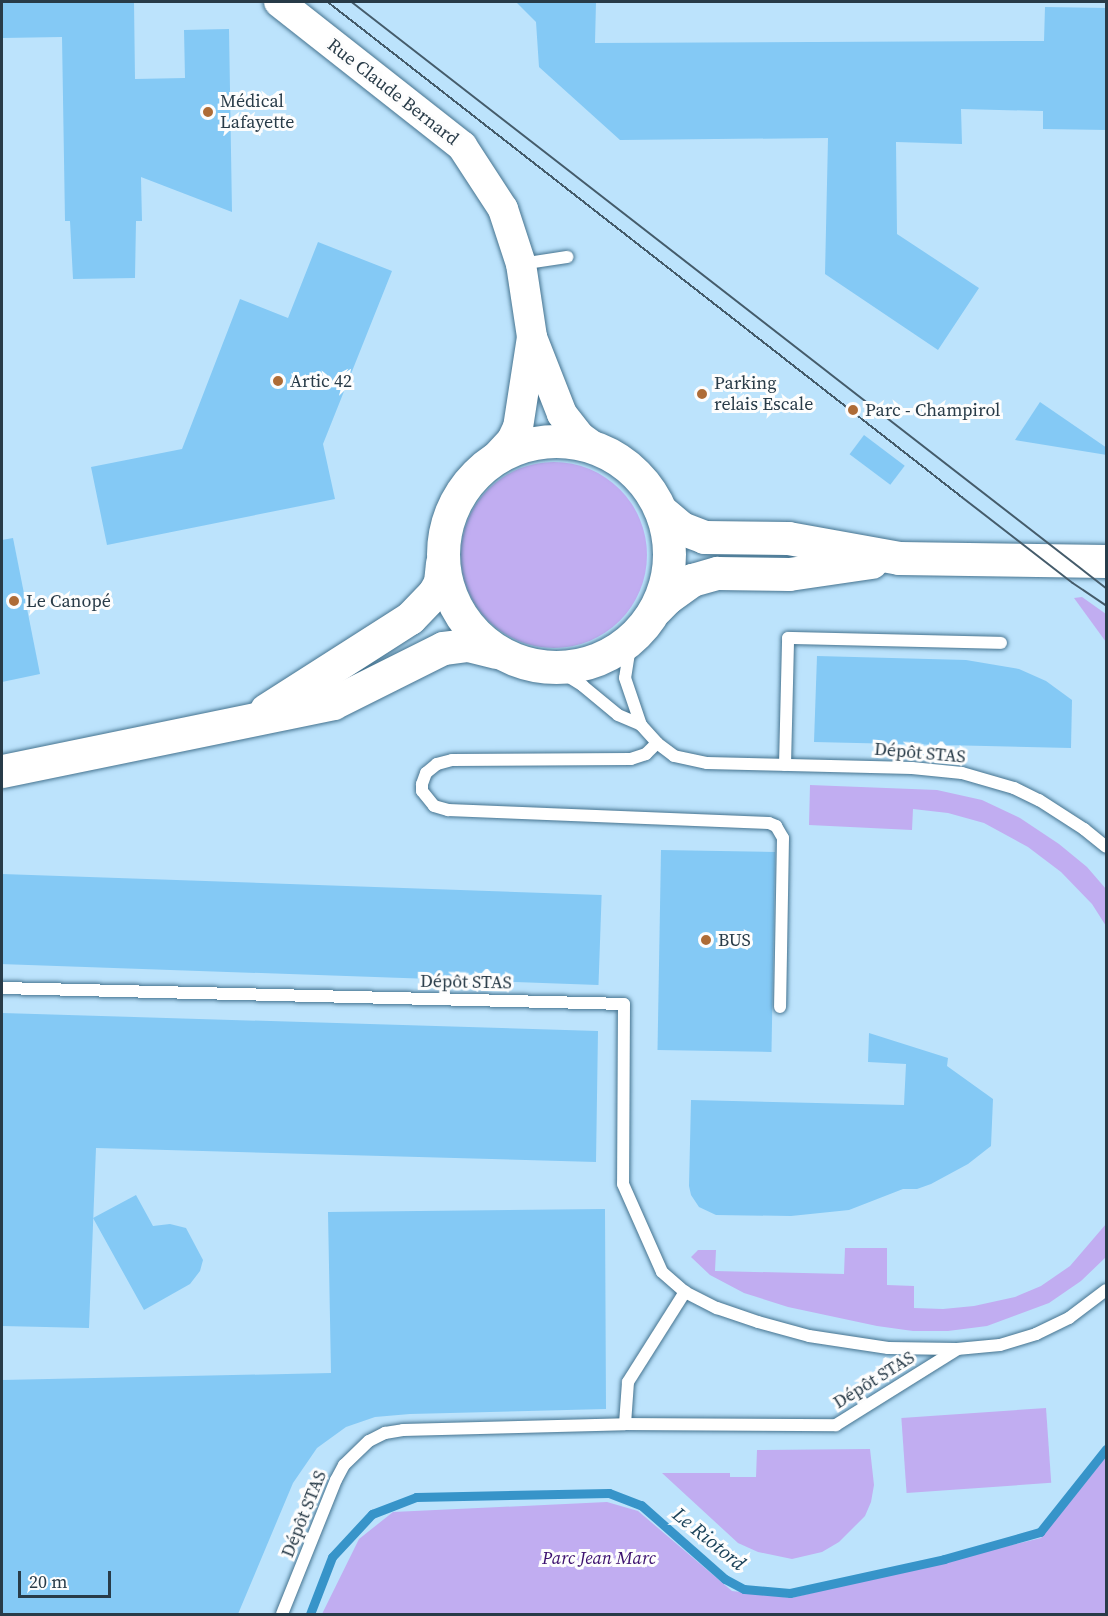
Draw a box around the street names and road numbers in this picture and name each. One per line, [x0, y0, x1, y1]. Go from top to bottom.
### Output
street label: Rue Claude Bernard [323, 34, 463, 150]
street label: Dépôt STAS [873, 738, 967, 768]
street label: Dépôt STAS [420, 970, 512, 994]
street label: Dépôt STAS [829, 1347, 919, 1413]
street label: Dépôt STAS [277, 1467, 331, 1561]

